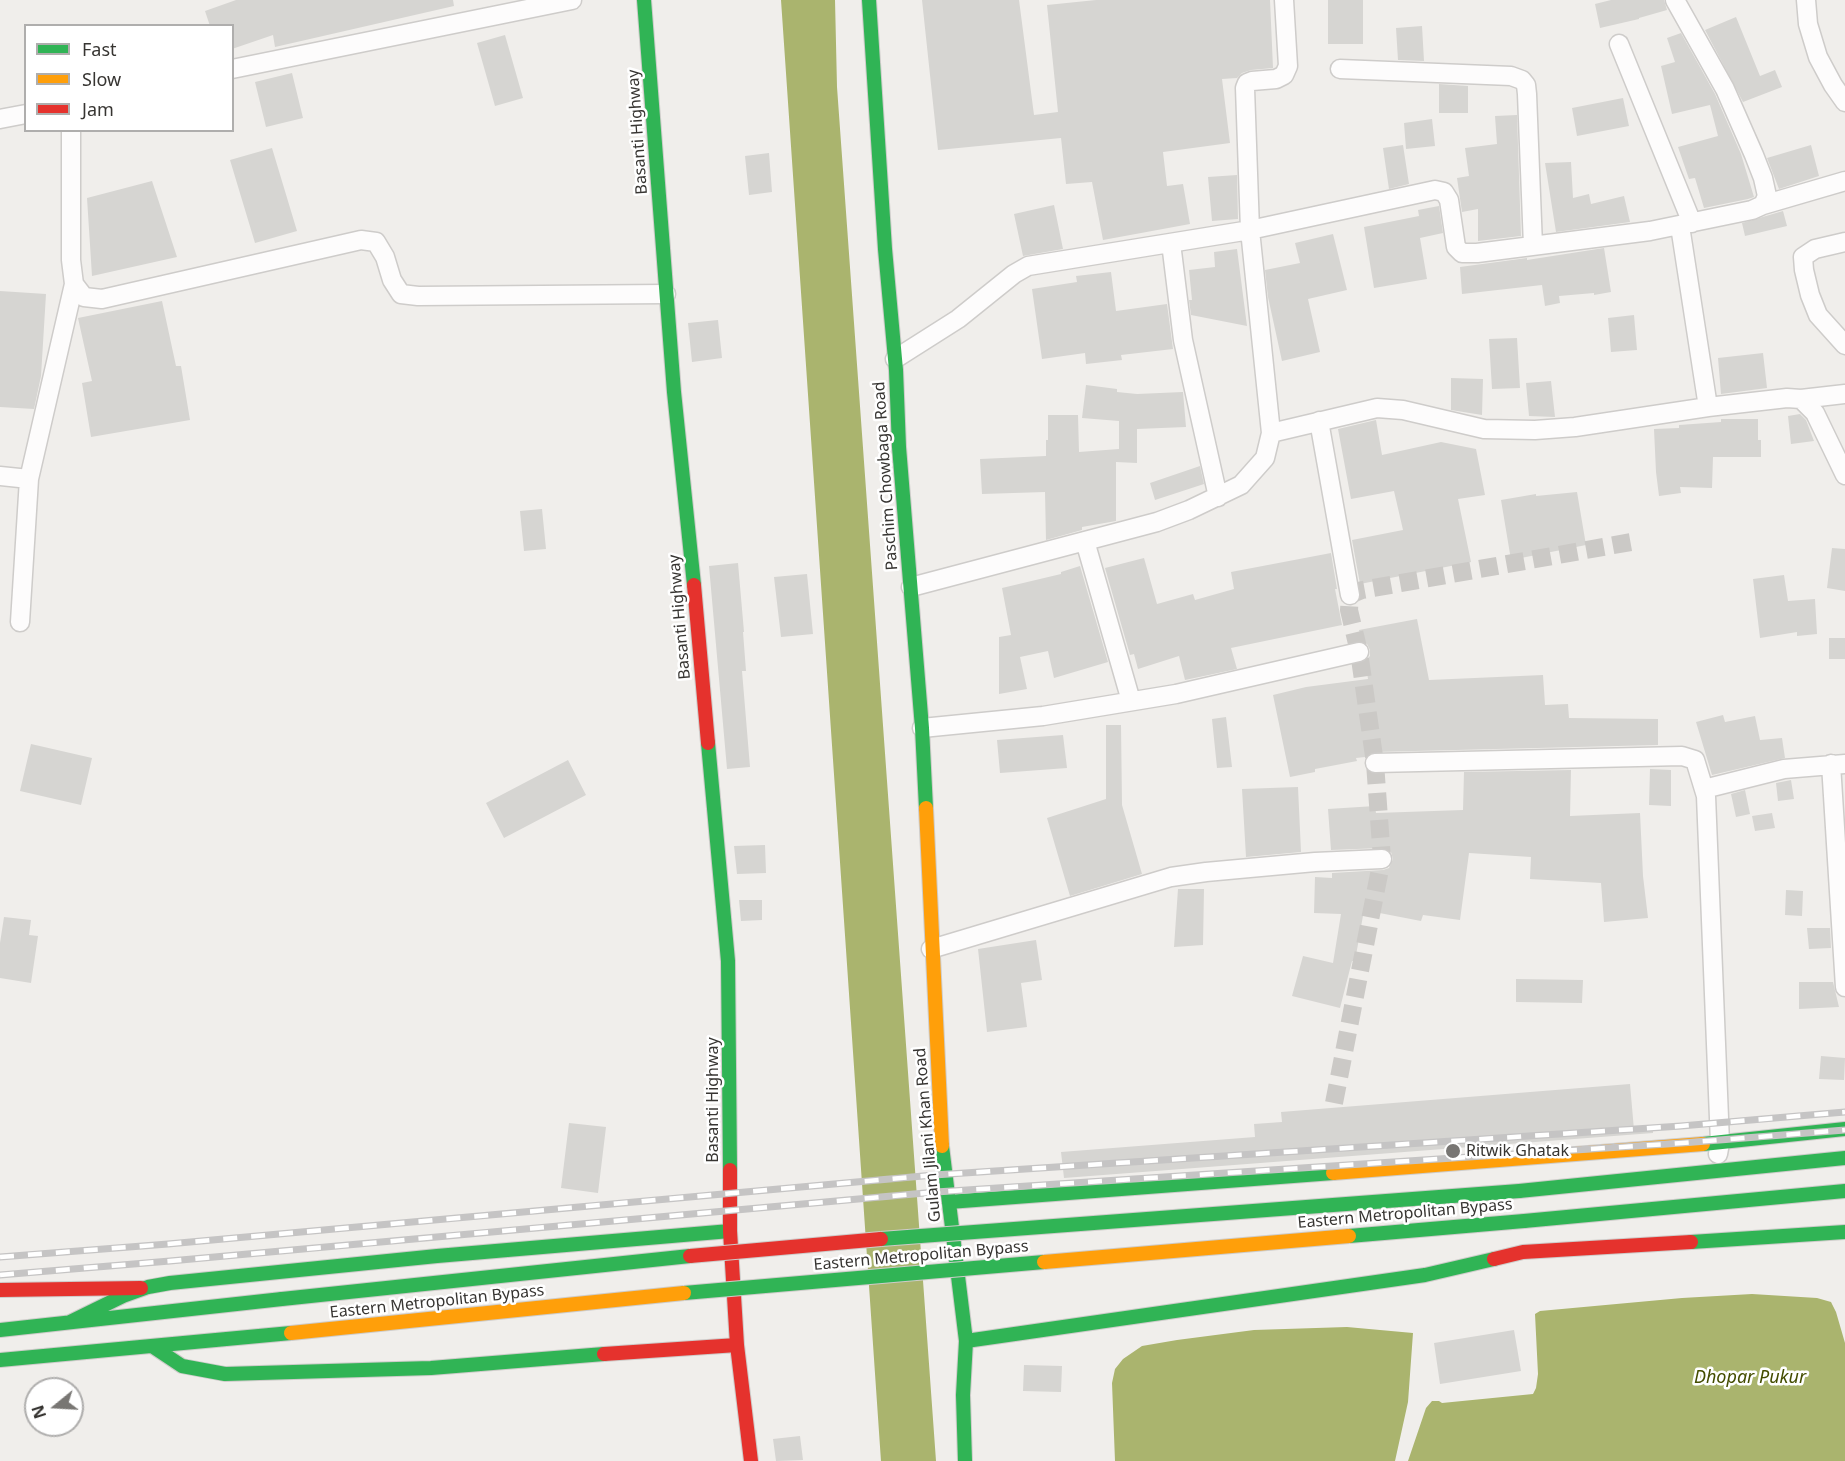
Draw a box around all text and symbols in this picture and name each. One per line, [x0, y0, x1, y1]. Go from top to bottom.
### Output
legend [24, 24, 234, 132]
text: Fast [82, 37, 117, 61]
text: Slow [82, 67, 121, 91]
street label: Basanti Highway [624, 69, 652, 195]
text: Jam [82, 97, 114, 121]
street label: Paschim Chowbaga Road [870, 381, 902, 571]
street label: Basanti Highway [665, 554, 695, 680]
street label: Basanti Highway [703, 1037, 723, 1163]
street label: Gulam Jilani Khan Road [911, 1047, 945, 1223]
place label: Ritwik Ghatak [1466, 1141, 1569, 1161]
marker: Ritwik Ghatak [1444, 1142, 1462, 1160]
street label: Eastern Metropolitan Bypass [1297, 1195, 1513, 1233]
street label: Eastern Metropolitan Bypass [813, 1237, 1029, 1275]
street label: Eastern Metropolitan Bypass [329, 1281, 545, 1323]
water label: Dhopar Pukur [1694, 1367, 1806, 1389]
north arrow [24, 1377, 84, 1437]
text: N [26, 1402, 51, 1422]

